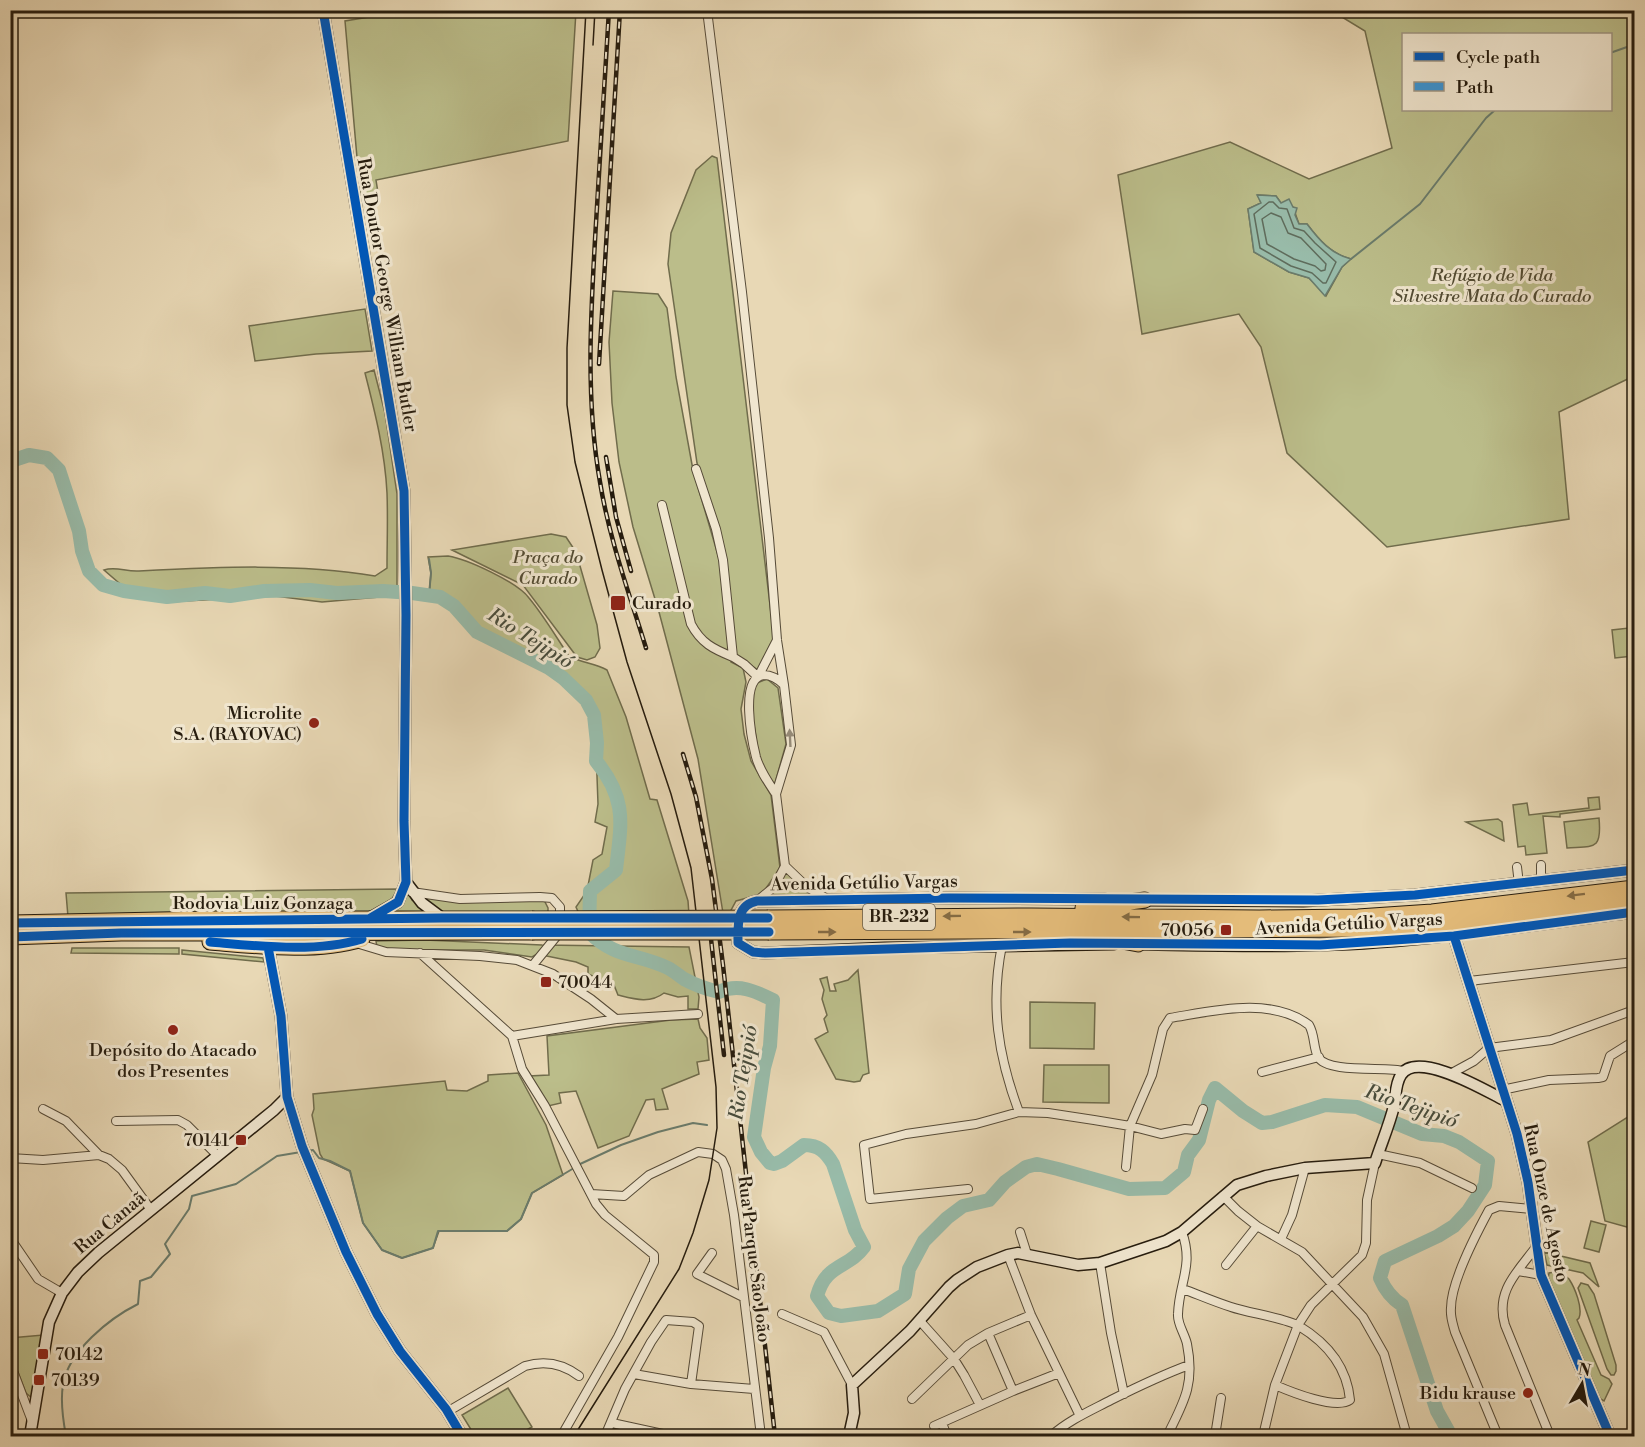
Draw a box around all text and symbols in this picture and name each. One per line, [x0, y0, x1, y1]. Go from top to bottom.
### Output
legend [1402, 33, 1612, 111]
text: Cycle path [1456, 46, 1540, 69]
text: Path [1456, 76, 1494, 99]
street label: Rua Doutor George William Butler [352, 156, 423, 434]
park label: Refúgio de Vida Silvestre Mata do Curado [1393, 264, 1591, 308]
park label: Praça do Curado [512, 546, 583, 590]
place label: Curado [632, 592, 692, 615]
marker: Curado [609, 594, 627, 612]
water label: Rio Tejipió [482, 602, 579, 676]
place label: Microlite S.A. (RAYOVAC) [173, 702, 302, 746]
marker: Microlite S.A. (RAYOVAC) [307, 716, 321, 730]
one-way arrow [786, 728, 795, 747]
street label: Avenida Getúlio Vargas [769, 870, 958, 896]
one-way arrow [1567, 890, 1586, 900]
street label: Rodovia Luiz Gonzaga [173, 892, 354, 915]
road number: BR-232 [863, 904, 935, 930]
street label: Avenida Getúlio Vargas [1254, 908, 1443, 940]
one-way arrow [942, 911, 961, 921]
one-way arrow [1121, 912, 1140, 922]
place label: 70056 [1161, 919, 1214, 942]
marker: 70056 [1219, 923, 1233, 937]
one-way arrow [818, 927, 837, 937]
one-way arrow [1013, 927, 1032, 937]
place label: 70044 [558, 971, 613, 994]
marker: 70044 [539, 975, 553, 989]
water label: Rio Tejipió [724, 1022, 764, 1123]
marker: Depósito do Atacado dos Presentes [166, 1023, 180, 1037]
place label: Depósito do Atacado dos Presentes [89, 1039, 257, 1083]
water label: Rio Tejipió [1361, 1079, 1462, 1135]
street label: Rua Onze de Agosto [1518, 1122, 1574, 1284]
place label: 70141 [183, 1129, 229, 1152]
marker: 70141 [234, 1133, 248, 1147]
street label: Rua Parque São João [732, 1174, 776, 1344]
street label: Rua Canaã [70, 1186, 151, 1259]
place label: 70142 [55, 1343, 103, 1366]
marker: 70142 [36, 1347, 50, 1361]
north arrow [1552, 1354, 1612, 1414]
text: N [1576, 1359, 1593, 1381]
place label: 70139 [51, 1369, 100, 1392]
marker: 70139 [32, 1373, 46, 1387]
place label: Bidu krause [1419, 1382, 1516, 1405]
marker: Bidu krause [1521, 1386, 1535, 1400]

